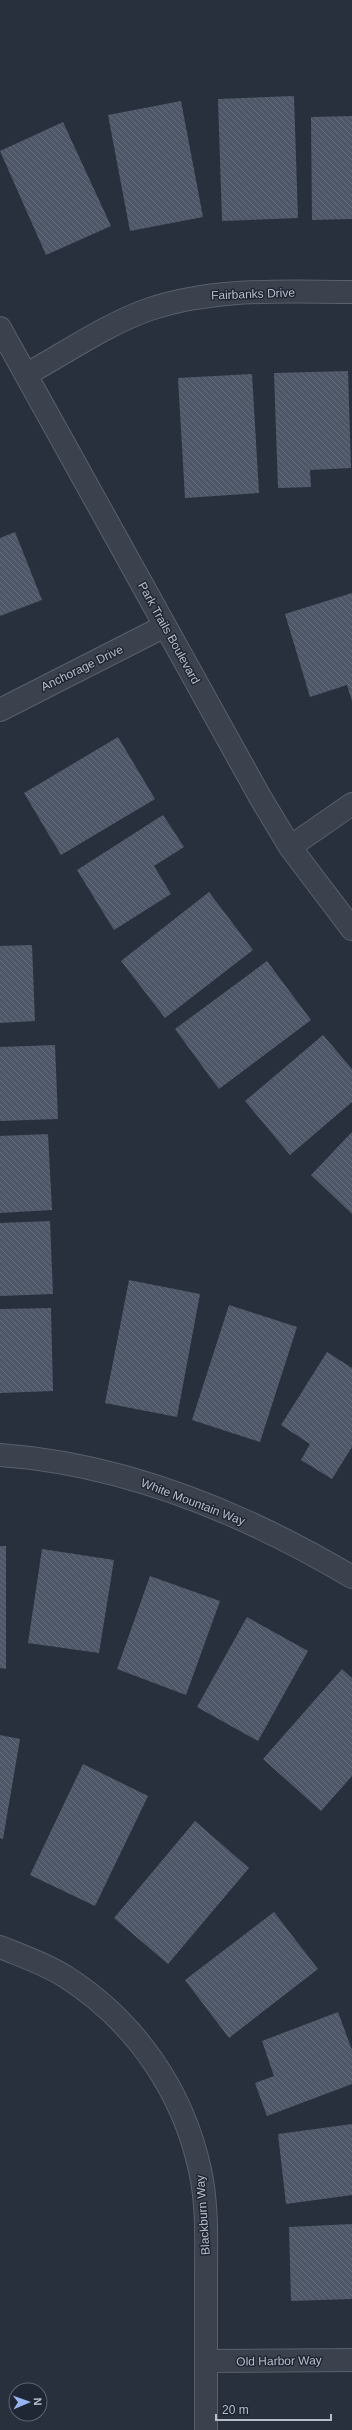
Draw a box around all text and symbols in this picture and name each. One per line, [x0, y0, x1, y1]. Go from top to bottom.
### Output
street label: Fairbanks Drive [211, 286, 296, 302]
street label: Park Trails Boulevard [135, 580, 203, 686]
street label: Anchorage Drive [39, 642, 126, 694]
street label: White Mountain Way [139, 1476, 247, 1528]
street label: Blackburn Way [193, 2174, 213, 2256]
street label: Old Harbor Way [236, 2353, 322, 2369]
north arrow [8, 2382, 48, 2422]
scale bar [216, 2396, 331, 2422]
text: N [32, 2397, 44, 2406]
text: 20 m [222, 2403, 249, 2417]

